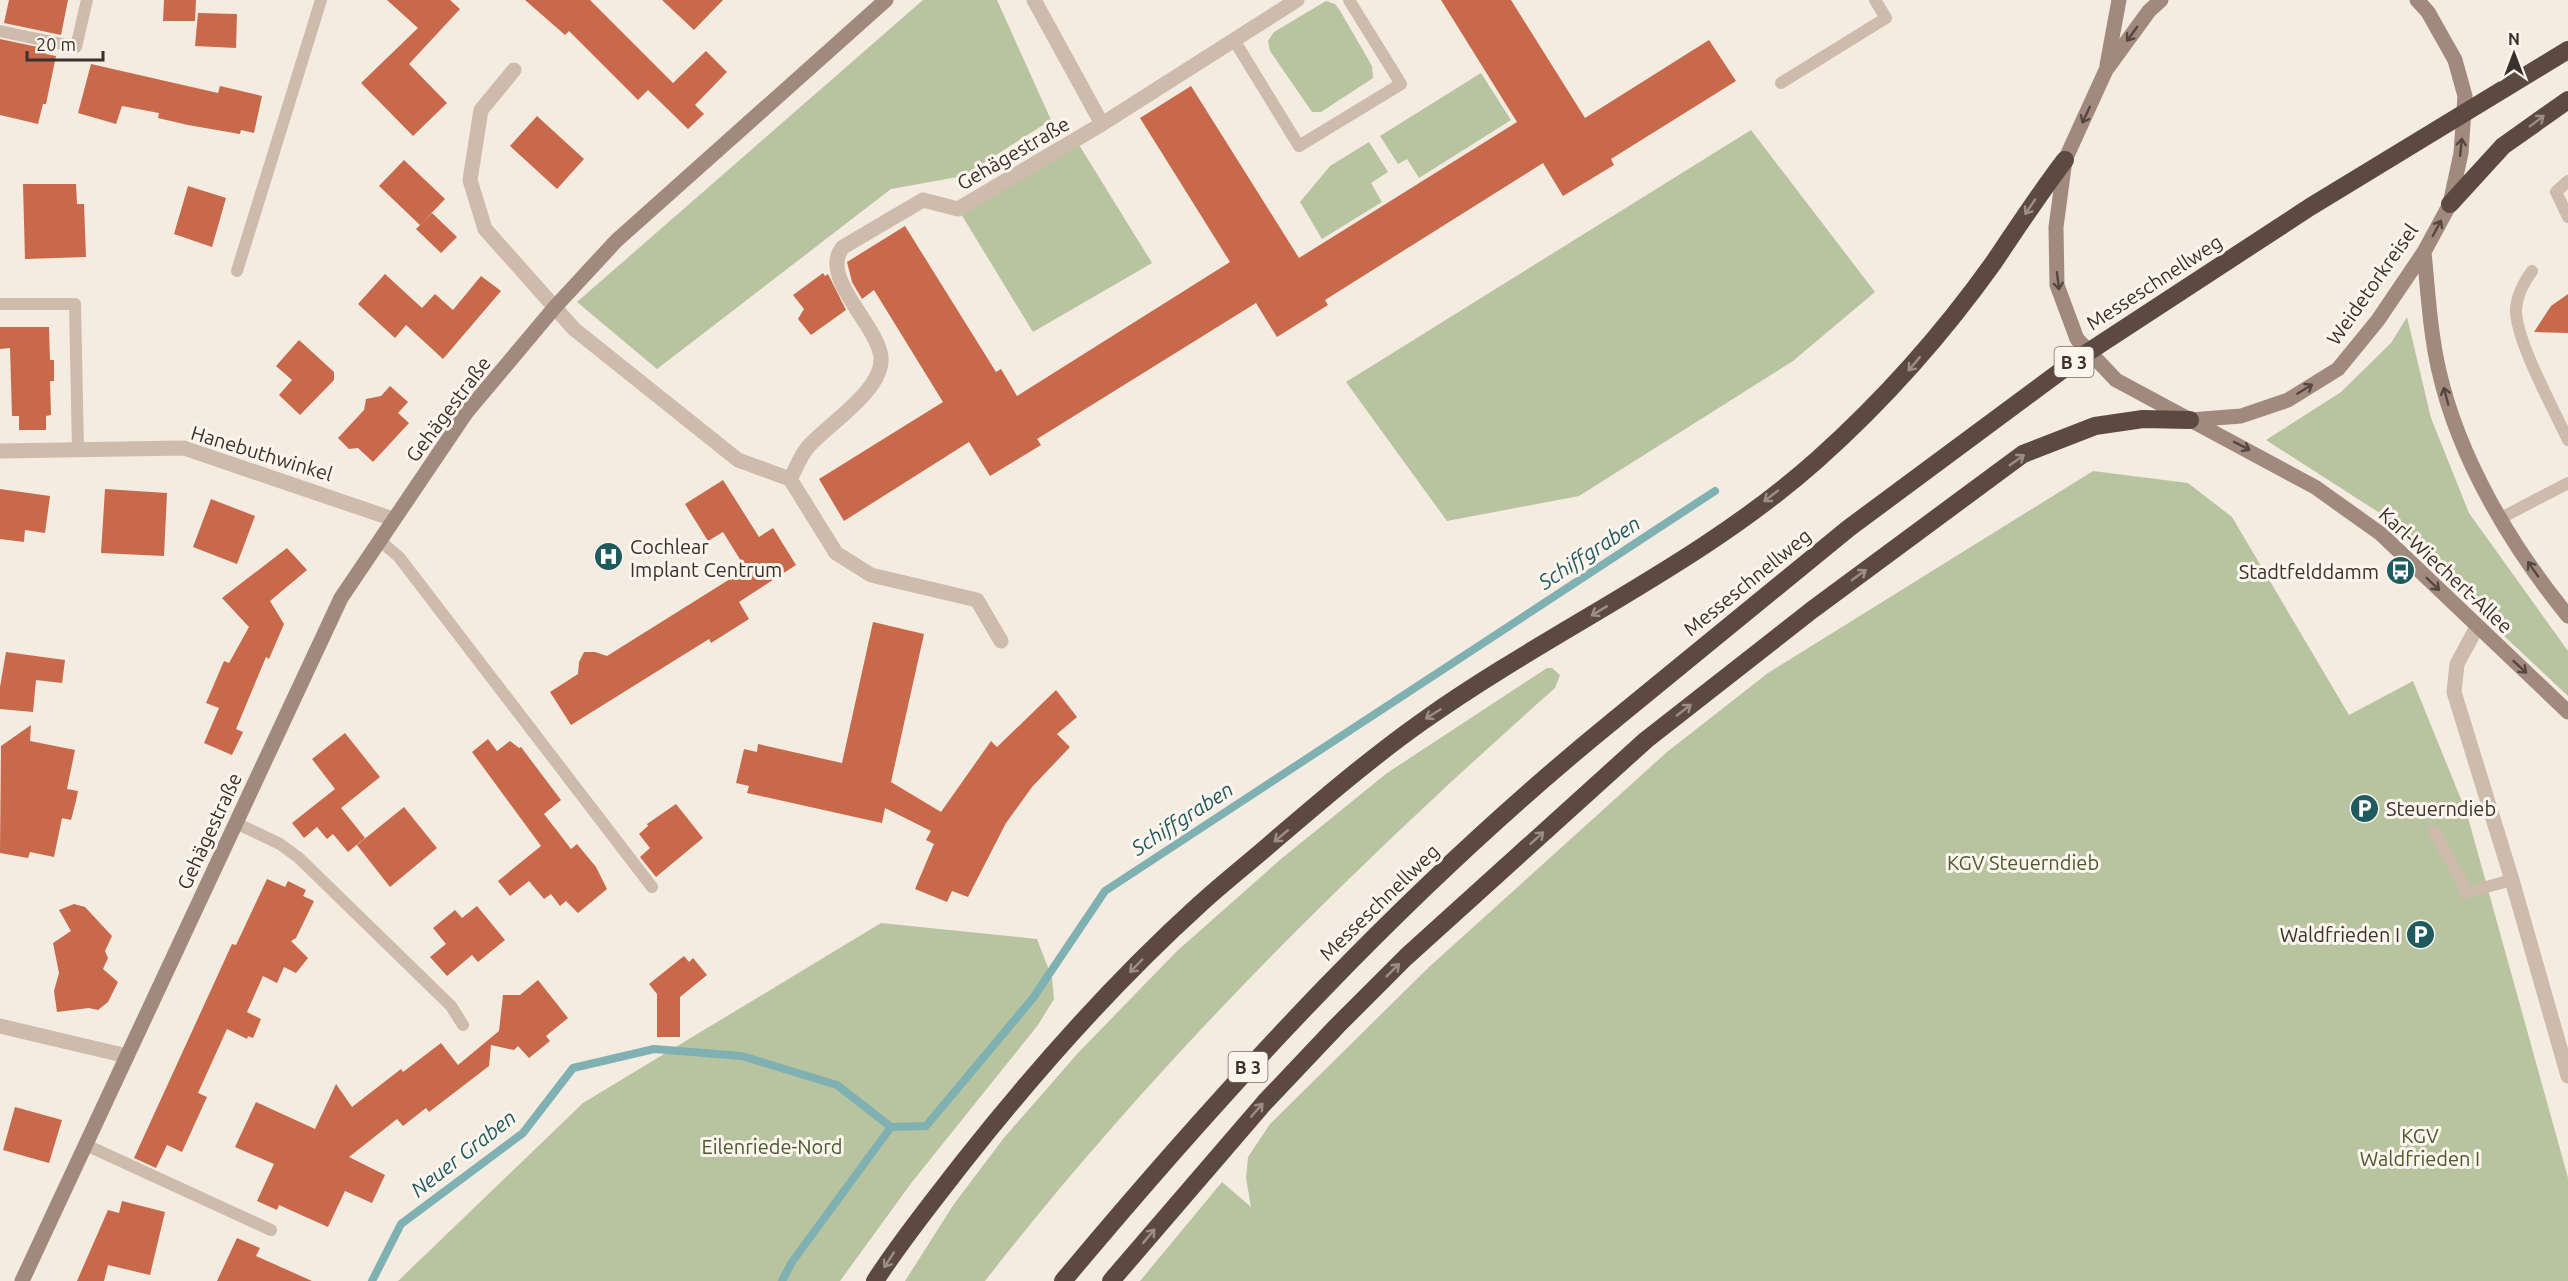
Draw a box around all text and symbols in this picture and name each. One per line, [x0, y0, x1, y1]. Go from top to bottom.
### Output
scale bar [27, 24, 104, 62]
north arrow [2484, 24, 2544, 84]
one-way arrow [2126, 26, 2139, 42]
text: N [2508, 30, 2520, 48]
text: 20 m [36, 34, 76, 54]
one-way arrow [2079, 106, 2091, 124]
street label: Gehägestraße [953, 112, 1073, 194]
one-way arrow [2529, 114, 2545, 127]
one-way arrow [2456, 138, 2467, 157]
one-way arrow [2023, 199, 2036, 216]
street label: Weidetorkreisel [2322, 219, 2422, 349]
one-way arrow [2432, 220, 2443, 238]
street label: Messeschnellweg [2082, 230, 2226, 334]
one-way arrow [2053, 271, 2064, 291]
road number: B 3 [2054, 347, 2094, 377]
street label: Gehägestraße [401, 352, 495, 466]
one-way arrow [1907, 356, 1920, 372]
one-way arrow [2296, 383, 2313, 395]
one-way arrow [2439, 387, 2451, 406]
street label: Hanebuthwinkel [188, 421, 336, 485]
one-way arrow [2232, 441, 2250, 452]
one-way arrow [2008, 454, 2024, 466]
one-way arrow [1763, 490, 1779, 503]
street label: Karl-Wiechert-Allee [2375, 502, 2517, 638]
water label: Schiffgraben [1533, 510, 1644, 594]
street label: Messeschnellweg [1679, 524, 1815, 640]
place label: Cochlear Implant Centrum [630, 535, 782, 581]
hospital icon: Cochlear Implant Centrum [593, 541, 625, 573]
bus stop icon: Stadtfelddamm [2384, 555, 2416, 587]
place label: Stadtfelddamm [2239, 560, 2379, 583]
one-way arrow [2527, 562, 2539, 578]
one-way arrow [1851, 569, 1867, 581]
one-way arrow [2425, 577, 2440, 592]
one-way arrow [1591, 605, 1608, 617]
one-way arrow [2512, 660, 2527, 674]
one-way arrow [1675, 704, 1691, 717]
one-way arrow [1425, 709, 1442, 721]
street label: Gehägestraße [172, 769, 246, 893]
water label: Schiffgraben [1126, 776, 1237, 860]
parking icon: Steuerndieb [2349, 792, 2381, 824]
place label: Steuerndieb [2386, 797, 2496, 820]
one-way arrow [1273, 829, 1289, 842]
one-way arrow [1529, 831, 1544, 846]
street label: Messeschnellweg [1314, 839, 1444, 965]
park label: KGV Steuerndieb [1947, 851, 2099, 874]
parking icon: Waldfrieden I [2405, 918, 2437, 950]
place label: Waldfrieden I [2280, 923, 2400, 946]
one-way arrow [1128, 958, 1143, 973]
one-way arrow [1385, 962, 1400, 977]
road number: B 3 [1228, 1052, 1268, 1082]
one-way arrow [1250, 1103, 1264, 1118]
water label: Neuer Graben [406, 1105, 520, 1201]
park label: KGV Waldfrieden I [2360, 1124, 2480, 1170]
park label: Eilenriede-Nord [701, 1135, 843, 1158]
one-way arrow [1142, 1229, 1156, 1244]
one-way arrow [883, 1251, 895, 1268]

